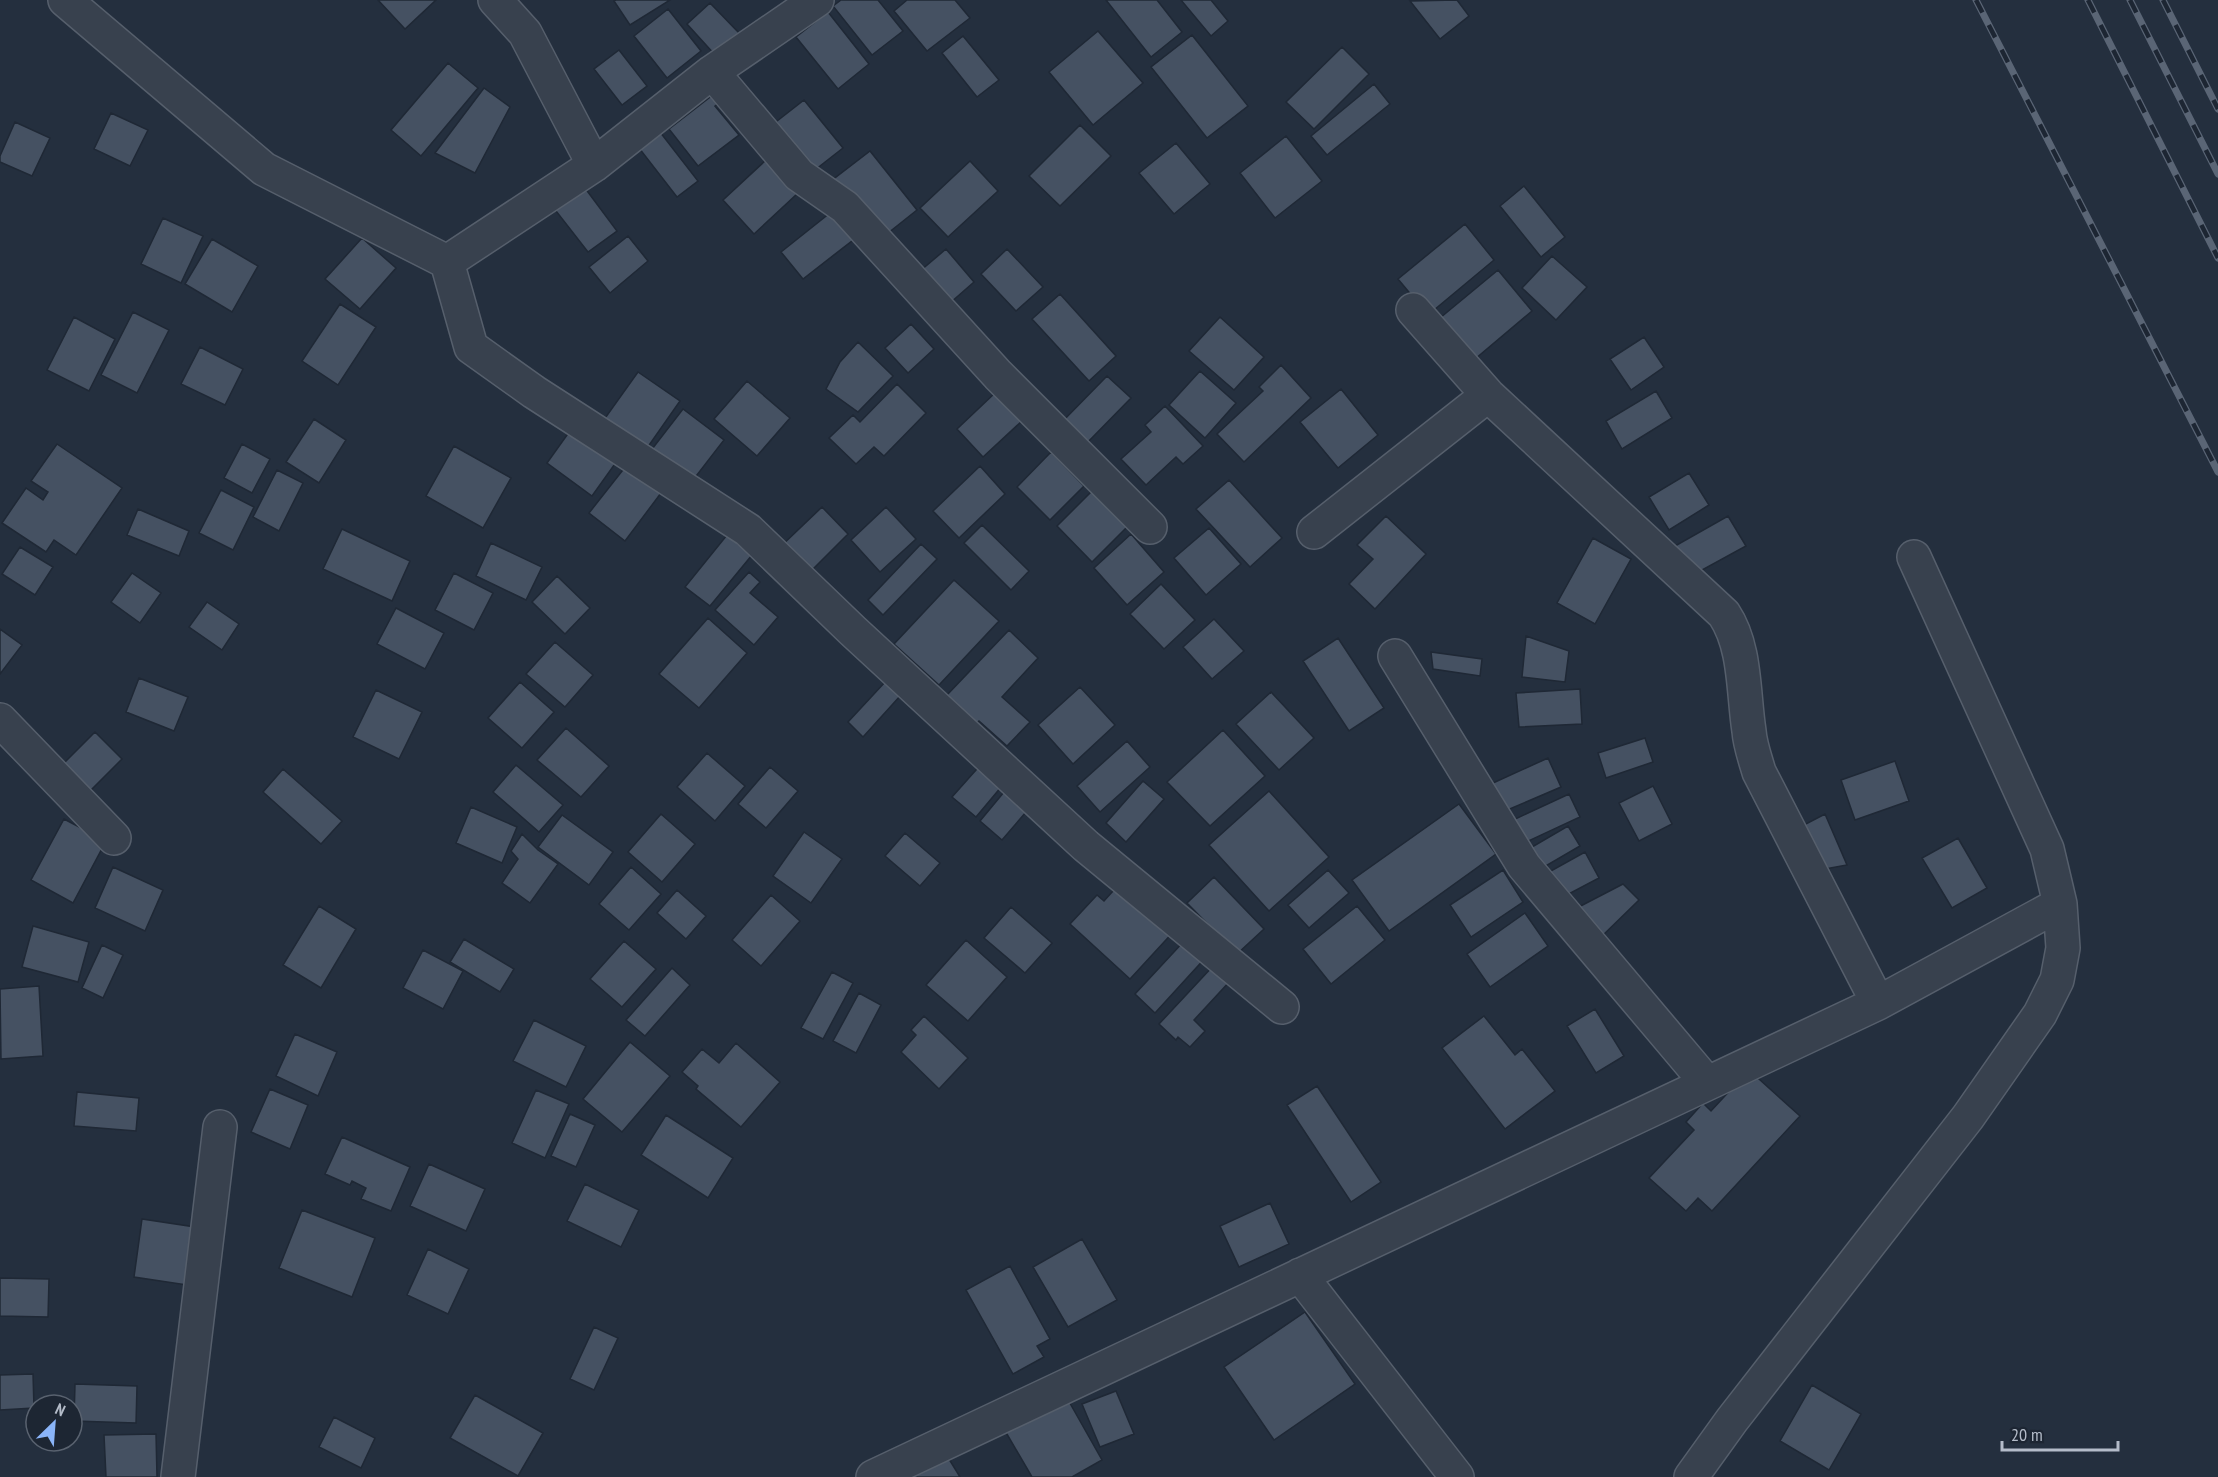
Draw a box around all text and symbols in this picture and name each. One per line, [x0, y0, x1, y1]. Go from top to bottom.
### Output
north arrow [24, 1393, 84, 1453]
text: N [52, 1399, 68, 1420]
scale bar [2002, 1414, 2118, 1452]
text: 20 m [2011, 1423, 2043, 1446]

